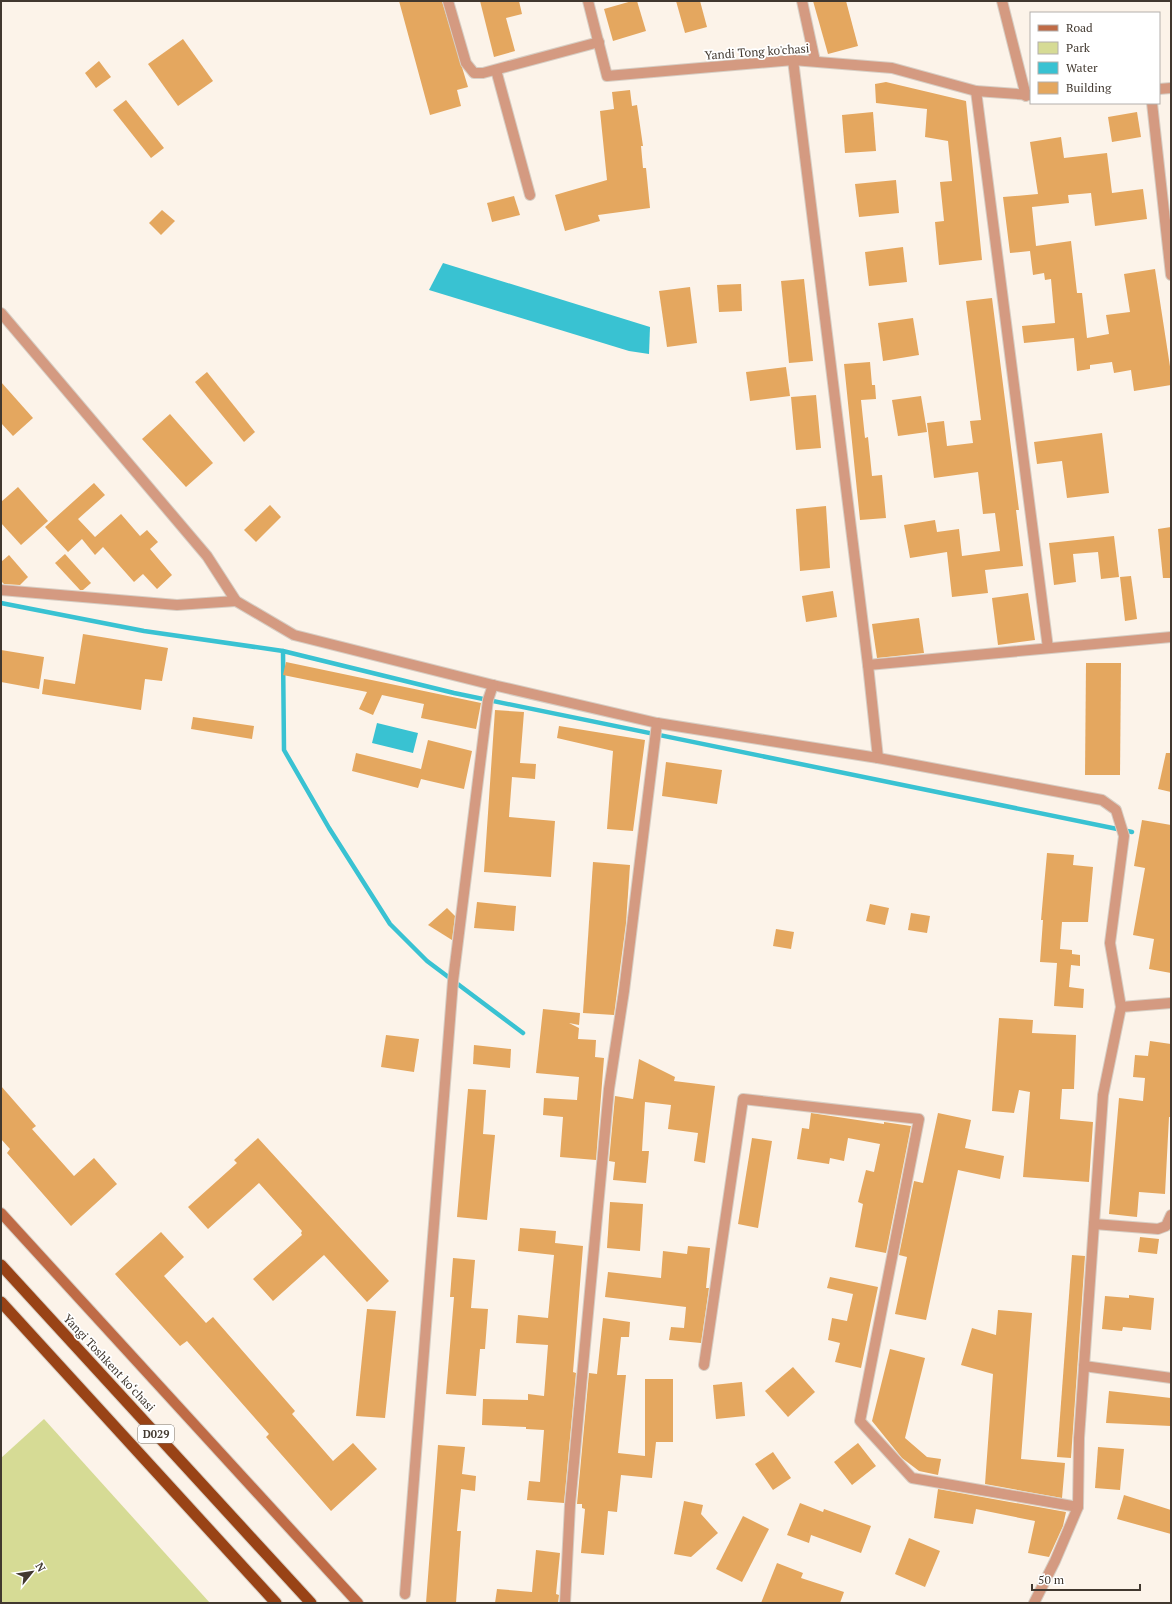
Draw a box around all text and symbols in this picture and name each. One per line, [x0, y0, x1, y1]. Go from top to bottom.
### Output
legend [1030, 12, 1160, 104]
text: Road [1066, 20, 1093, 35]
street label: Yandi Tong ko'chasi [704, 40, 810, 63]
text: Park [1066, 40, 1091, 55]
text: Water [1066, 60, 1098, 75]
text: Building [1066, 80, 1112, 95]
street label: Yangi Toshkent ko‘chasi [60, 1311, 159, 1415]
road number: D029 [138, 1425, 174, 1443]
north arrow [12, 1552, 52, 1592]
text: N [33, 1560, 49, 1575]
scale bar [1032, 1566, 1140, 1592]
text: 50 m [1038, 1572, 1065, 1587]

